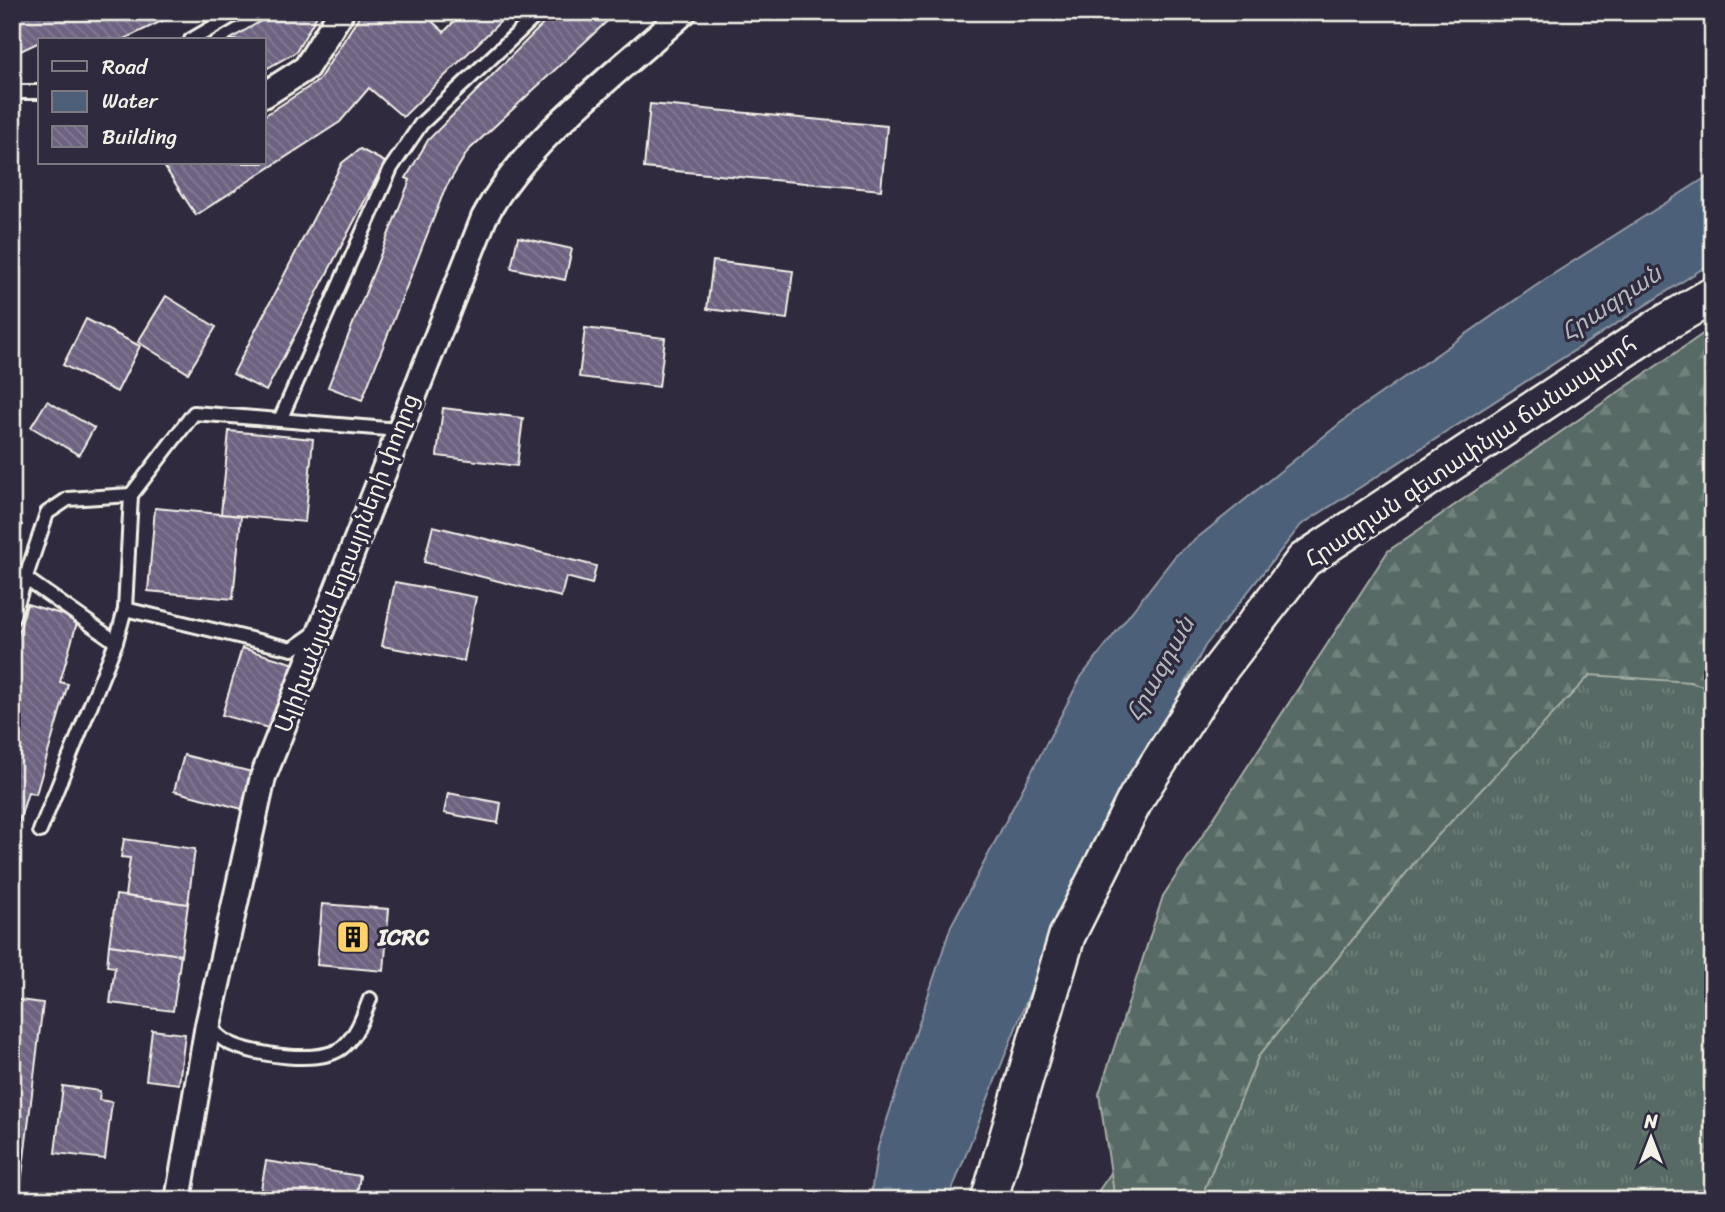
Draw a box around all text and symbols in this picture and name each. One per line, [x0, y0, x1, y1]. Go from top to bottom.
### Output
legend [38, 38, 266, 164]
text: Road [102, 48, 149, 86]
text: Water [102, 82, 159, 120]
text: Building [102, 118, 178, 156]
water label: Հրազդան [1552, 253, 1672, 353]
street label: Հրազդան գետափնյա ճանապարհ [1296, 325, 1646, 579]
street label: Ալիխանյան եղբայրների փողոց [263, 387, 431, 739]
water label: Հրազդան [1114, 607, 1207, 729]
place label: ICRC [377, 917, 429, 958]
building icon: ICRC [334, 918, 372, 956]
north arrow [1616, 1104, 1686, 1174]
text: N [1643, 1105, 1658, 1138]

